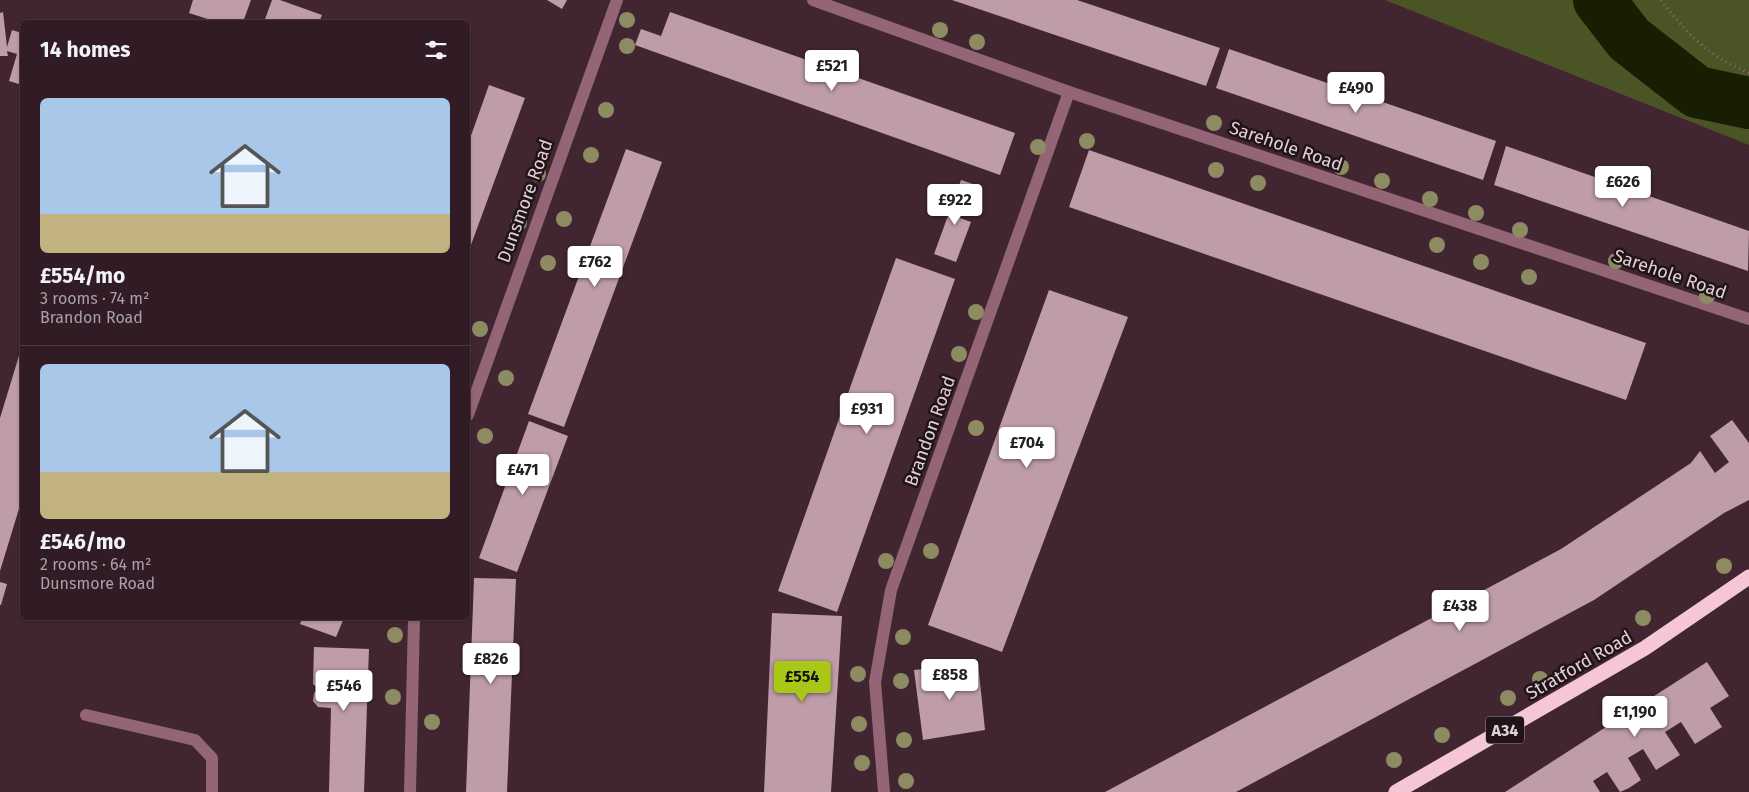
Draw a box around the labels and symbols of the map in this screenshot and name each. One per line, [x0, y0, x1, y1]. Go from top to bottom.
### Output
pin: £521 [802, 49, 862, 92]
pin: £490 [1326, 72, 1386, 114]
street label: Sarehole Road [1227, 116, 1345, 176]
street label: Dunsmore Road [493, 136, 557, 266]
pin: £626 [1593, 166, 1653, 208]
pin: £922 [925, 184, 985, 226]
street label: Sarehole Road [1611, 244, 1729, 304]
pin: £762 [565, 246, 625, 288]
street label: Brandon Road [900, 373, 960, 489]
pin: £931 [837, 392, 897, 435]
pin: £704 [997, 426, 1057, 469]
pin: £471 [493, 454, 553, 496]
pin: £438 [1430, 590, 1490, 632]
street label: Stratford Road [1522, 626, 1636, 704]
pin: £826 [461, 642, 521, 685]
pin: £858 [920, 658, 980, 701]
pin: £554 [772, 660, 832, 703]
pin: £546 [314, 670, 374, 712]
pin: £1,190 [1594, 696, 1676, 738]
road number: A34 [1486, 716, 1524, 744]

